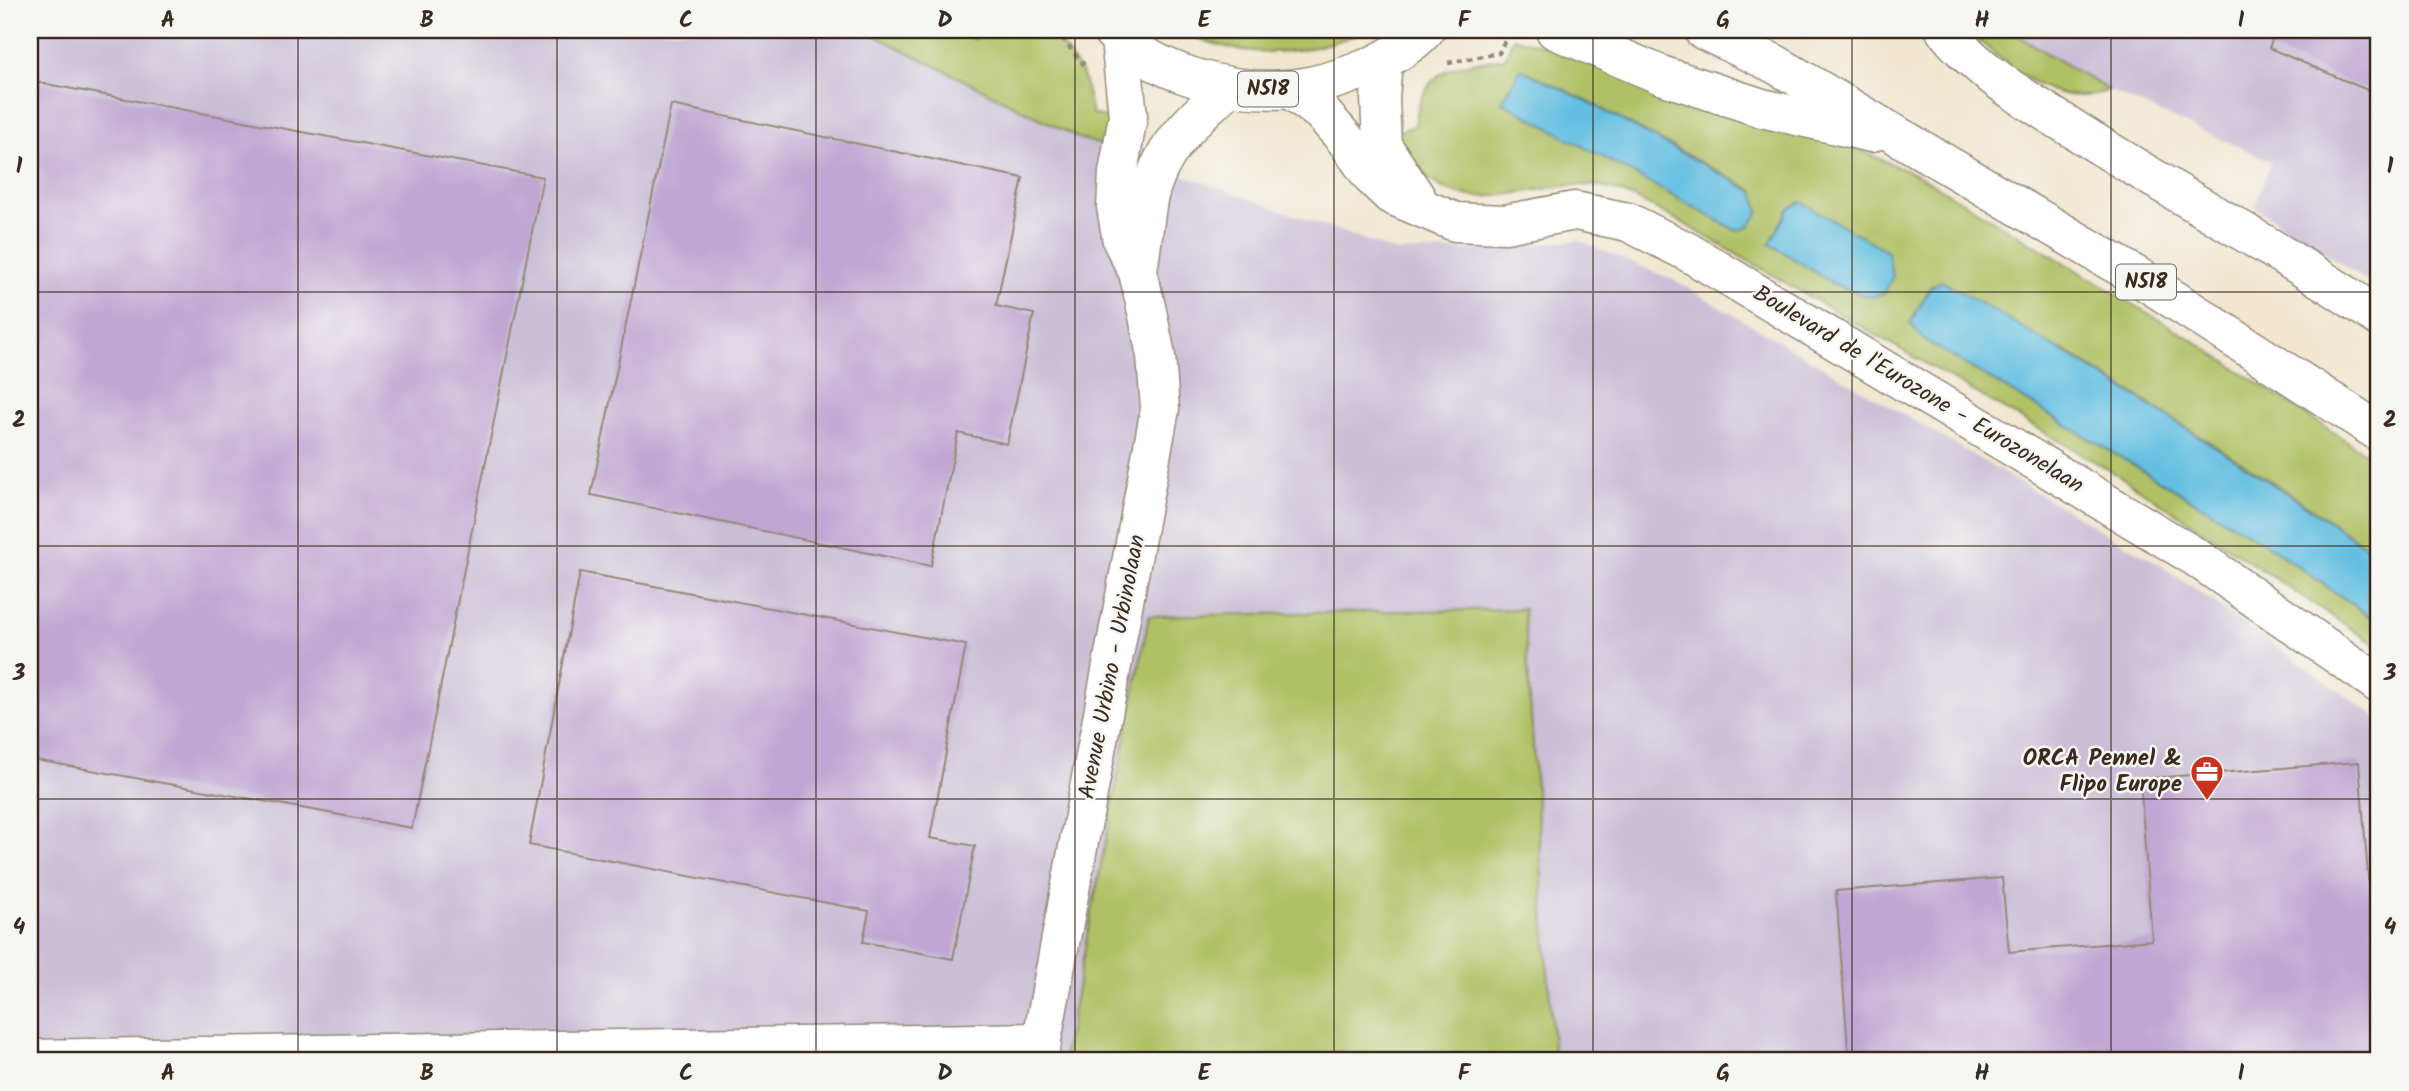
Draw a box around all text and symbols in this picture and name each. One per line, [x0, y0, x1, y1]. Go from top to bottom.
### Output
text: A [161, 3, 175, 39]
text: B [420, 3, 434, 39]
text: C [679, 3, 693, 39]
text: D [937, 3, 953, 39]
text: E [1198, 3, 1212, 39]
text: F [1458, 3, 1472, 39]
text: G [1716, 3, 1730, 39]
text: H [1975, 3, 1990, 39]
text: I [2237, 3, 2245, 39]
road number: N518 [1238, 72, 1298, 106]
text: 1 [16, 149, 23, 185]
text: 1 [2387, 149, 2394, 185]
road number: N518 [2116, 264, 2176, 300]
street label: Boulevard de l'Eurozone - Eurozonelaan [1746, 277, 2090, 503]
text: 2 [12, 403, 26, 439]
text: 2 [2383, 403, 2397, 439]
street label: Avenue Urbino - Urbinolaan [1070, 532, 1156, 802]
text: 3 [12, 656, 26, 692]
text: 3 [2383, 656, 2397, 692]
place label: ORCA Pennel & Flipo Europe [2023, 741, 2182, 803]
office icon: ORCA Pennel & Flipo Europe [2188, 753, 2226, 802]
text: 4 [13, 910, 26, 946]
text: 4 [2384, 910, 2397, 946]
text: A [161, 1056, 175, 1091]
text: B [420, 1056, 434, 1091]
text: C [679, 1056, 693, 1091]
text: D [937, 1056, 953, 1091]
text: E [1198, 1056, 1212, 1091]
text: F [1458, 1056, 1472, 1091]
text: G [1716, 1056, 1730, 1091]
text: H [1975, 1056, 1990, 1091]
text: I [2237, 1056, 2245, 1091]

